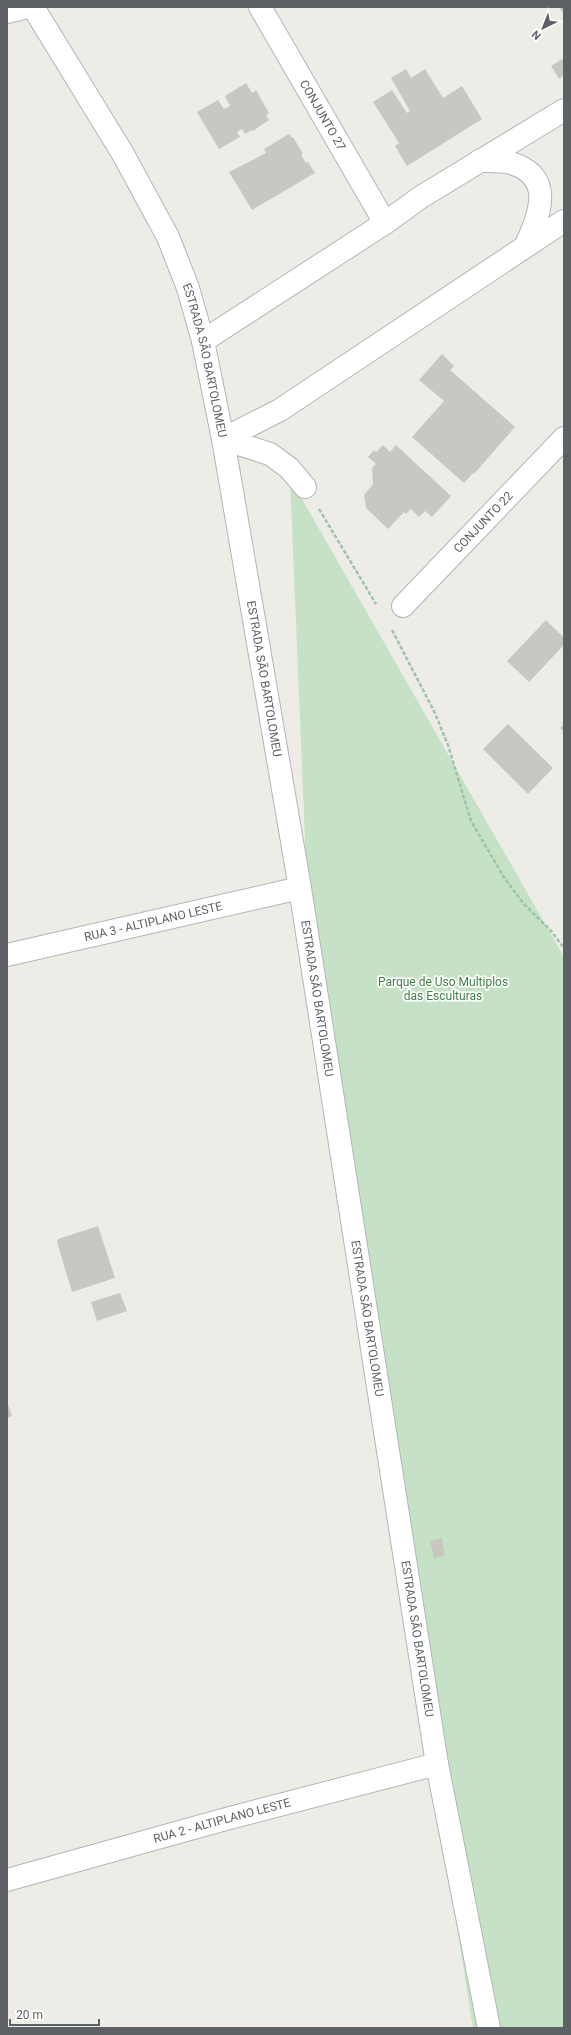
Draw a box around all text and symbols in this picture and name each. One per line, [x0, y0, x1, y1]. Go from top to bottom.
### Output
north arrow [523, 8, 563, 48]
text: N [529, 27, 544, 42]
street label: CONJUNTO 27 [297, 77, 349, 153]
street label: ESTRADA SÃO BARTOLOMEU [180, 281, 230, 439]
street label: CONJUNTO 22 [451, 489, 516, 556]
street label: ESTRADA SÃO BARTOLOMEU [244, 600, 284, 758]
street label: RUA 3 - ALTIPLANO LESTE [83, 899, 224, 944]
street label: ESTRADA SÃO BARTOLOMEU [298, 919, 336, 1078]
park label: Parque de Uso Multiplos das Esculturas [378, 975, 508, 1003]
street label: ESTRADA SÃO BARTOLOMEU [348, 1239, 386, 1398]
street label: ESTRADA SÃO BARTOLOMEU [398, 1560, 437, 1718]
street label: RUA 2 - ALTIPLANO LESTE [152, 1795, 292, 1846]
scale bar [10, 2001, 99, 2027]
text: 20 m [16, 2008, 43, 2022]

